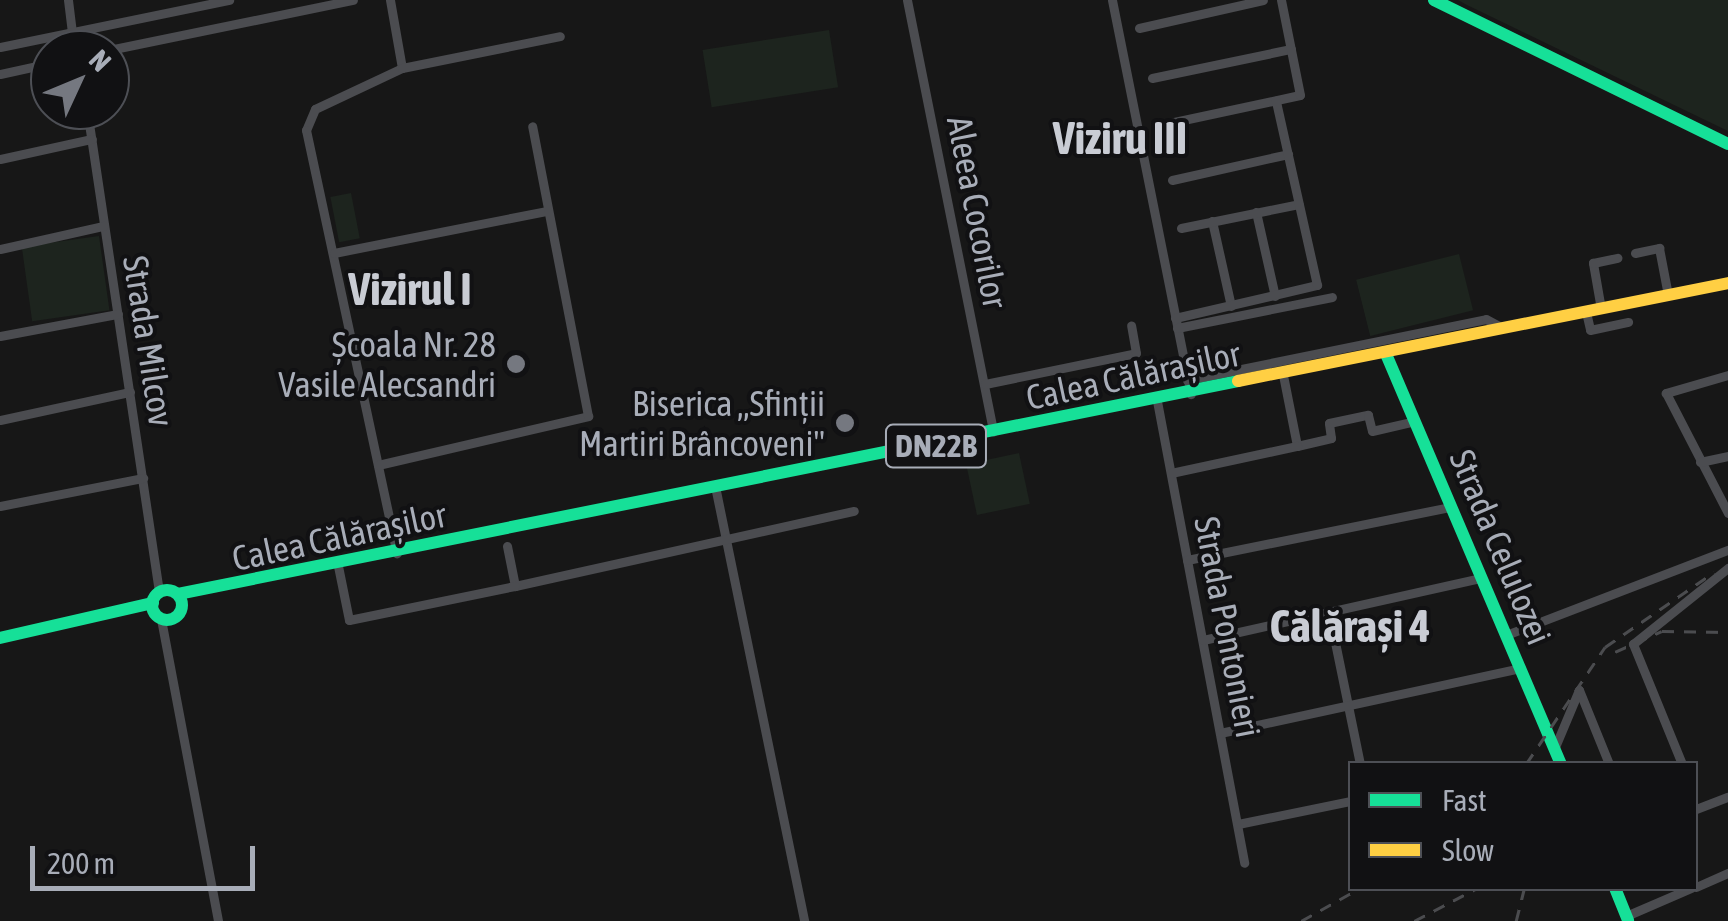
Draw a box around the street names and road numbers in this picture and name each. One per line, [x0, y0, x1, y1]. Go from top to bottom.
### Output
street label: Aleea Cocorilor [939, 113, 1017, 311]
street label: Strada Milcov [115, 253, 183, 429]
street label: Calea Călărașilor [1022, 332, 1244, 418]
road number: DN22B [884, 419, 988, 473]
street label: Strada Celulozei [1441, 443, 1561, 651]
street label: Calea Călărașilor [228, 493, 450, 579]
street label: Strada Pontonieri [1186, 513, 1270, 741]

